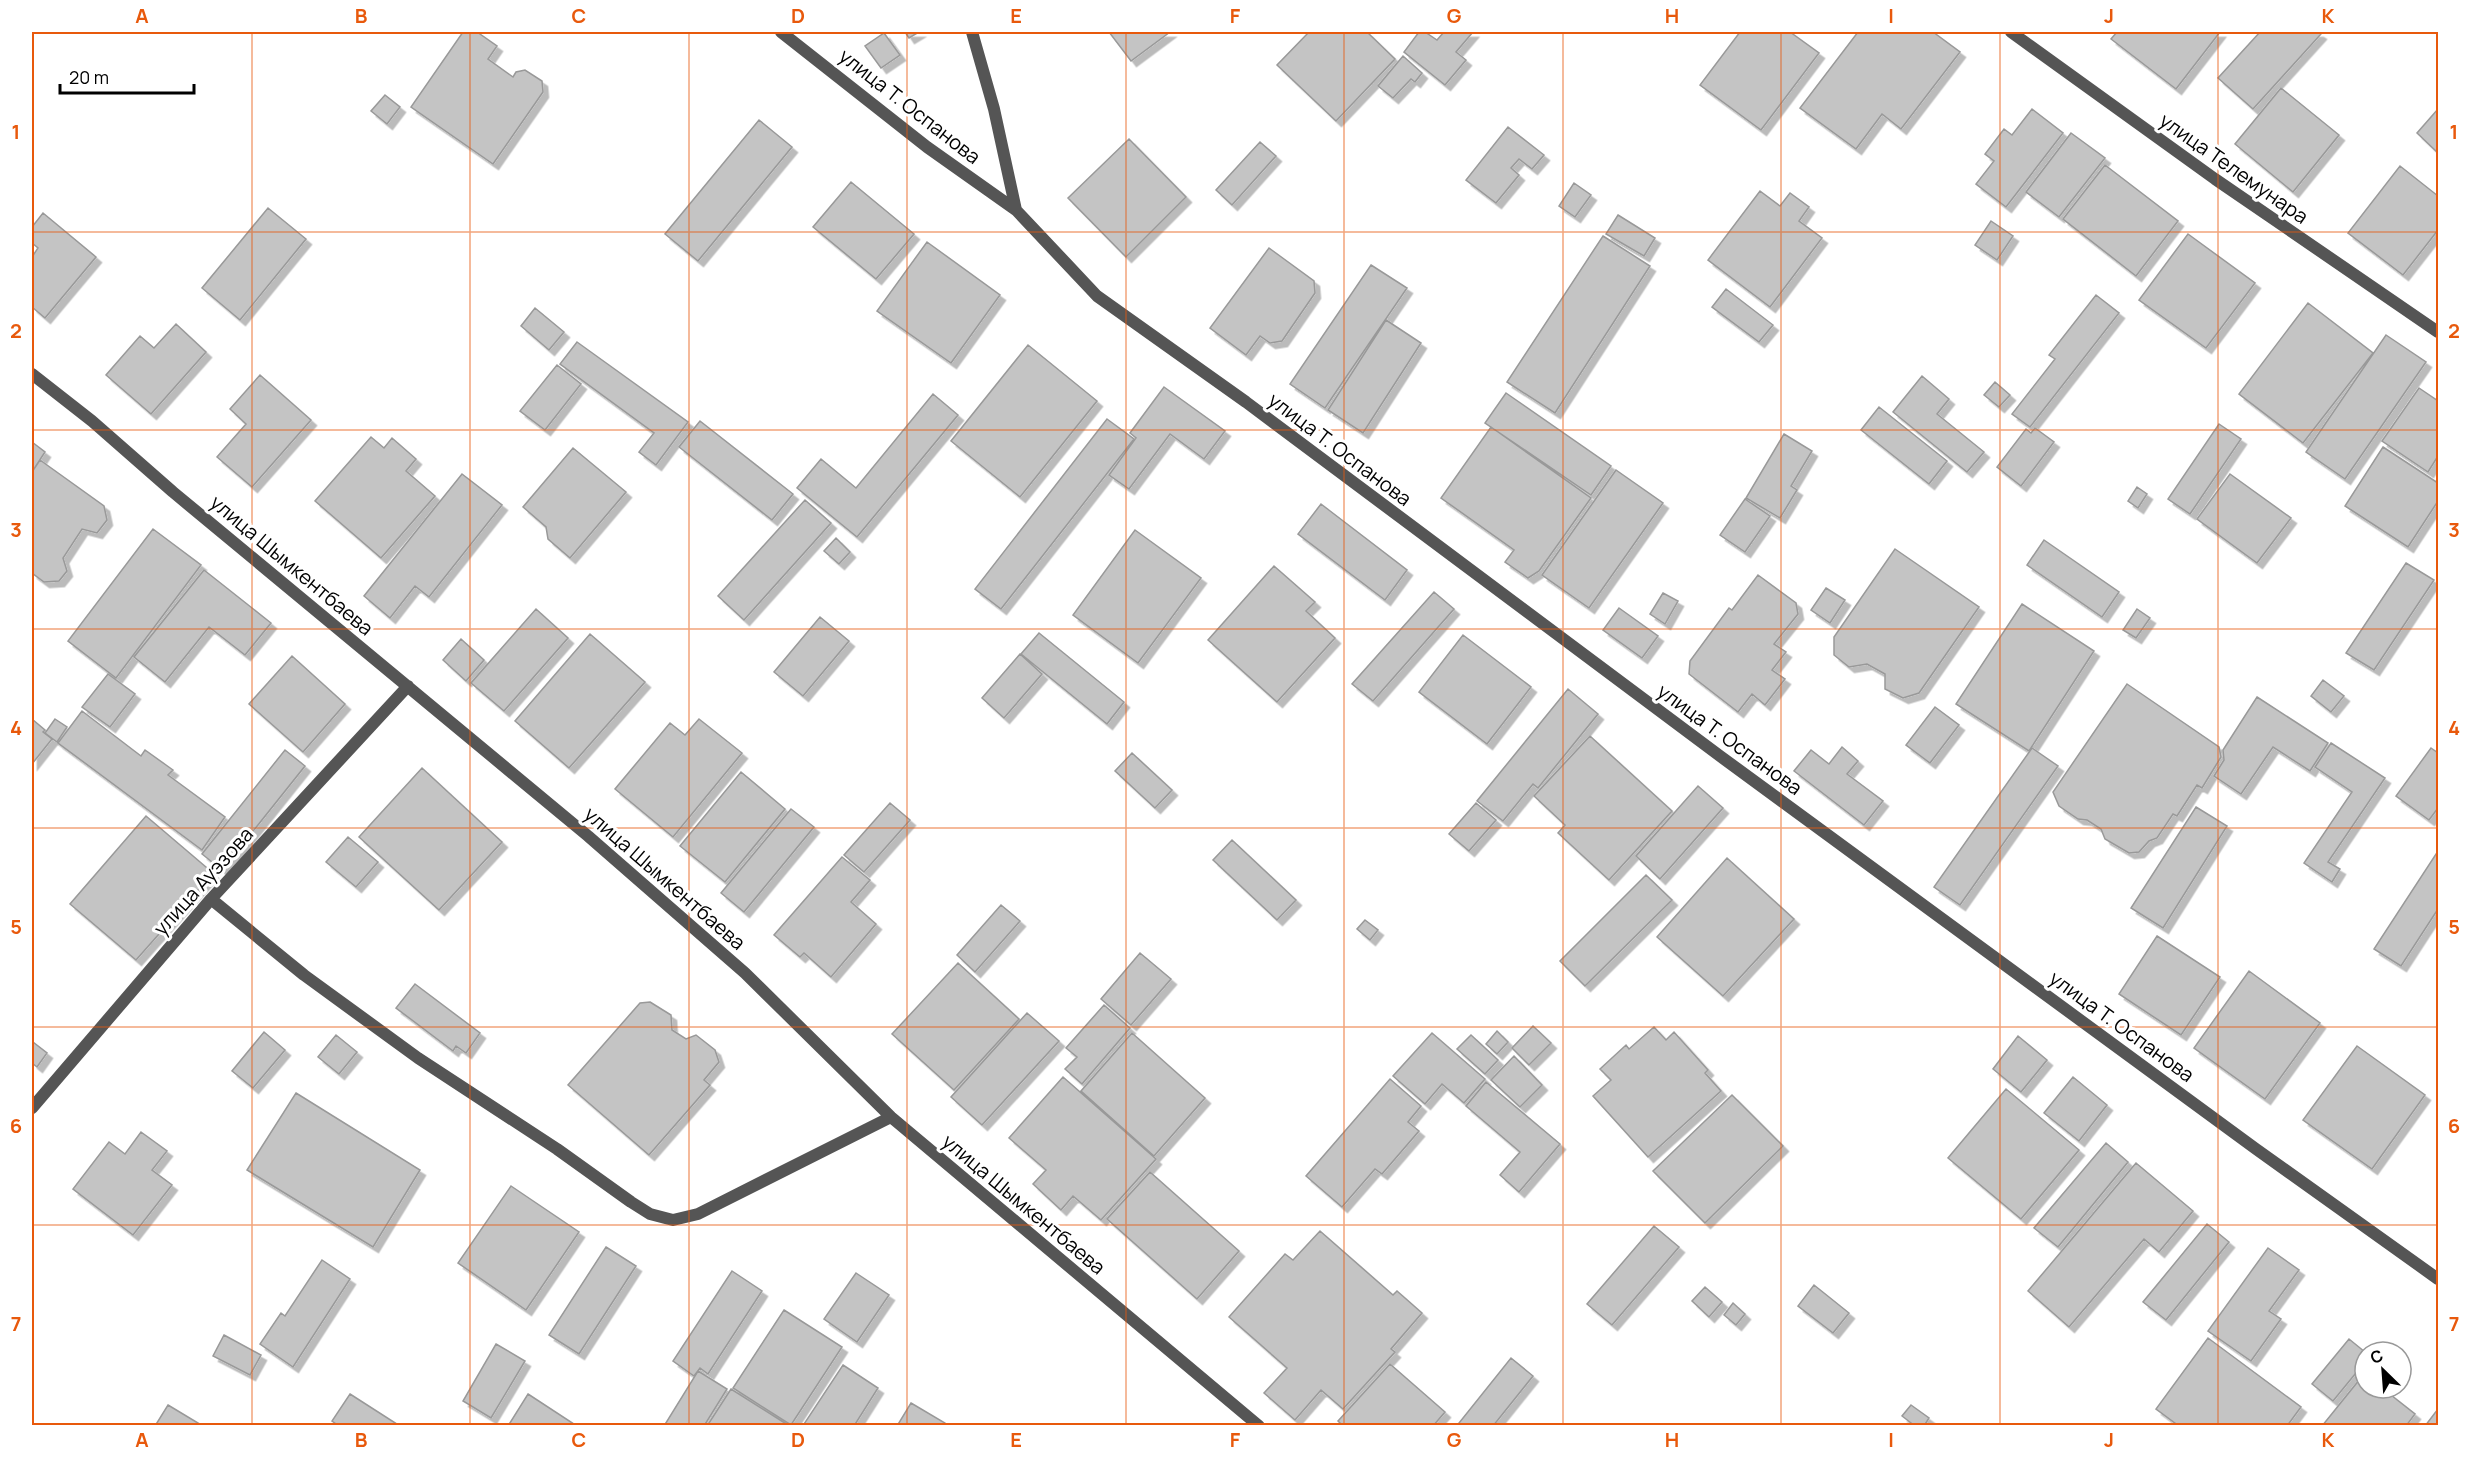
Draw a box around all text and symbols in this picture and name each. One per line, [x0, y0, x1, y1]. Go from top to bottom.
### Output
text: A [135, 2, 149, 29]
text: B [355, 2, 368, 29]
text: C [572, 2, 586, 29]
text: D [791, 2, 805, 29]
text: E [1010, 2, 1022, 29]
text: F [1230, 2, 1241, 29]
text: G [1447, 2, 1462, 29]
text: H [1665, 2, 1679, 29]
text: I [1888, 2, 1894, 29]
text: J [2104, 2, 2114, 29]
text: K [2322, 2, 2335, 29]
street label: улица Т. Оспанова [834, 42, 986, 170]
scale bar [60, 57, 194, 95]
text: 20 m [69, 65, 109, 89]
street label: улица Телемунара [2154, 106, 2314, 230]
text: 1 [12, 118, 20, 145]
text: 1 [2450, 118, 2458, 145]
text: 2 [10, 317, 22, 344]
text: 2 [2448, 317, 2460, 344]
street label: улица Т. Оспанова [1263, 386, 1417, 512]
street label: улица Шымкентбаева [205, 489, 379, 641]
text: 3 [10, 516, 22, 543]
text: 3 [2448, 516, 2460, 543]
street label: улица Т. Оспанова [1652, 677, 1808, 801]
text: 4 [10, 714, 22, 741]
text: 4 [2448, 714, 2460, 741]
street label: улица Шымкентбаева [579, 800, 751, 956]
street label: улица Ауэзова [147, 821, 259, 941]
text: 5 [10, 913, 22, 940]
text: 5 [2448, 913, 2460, 940]
street label: улица Т. Оспанова [2044, 964, 2200, 1088]
text: 6 [10, 1112, 22, 1139]
text: 6 [2448, 1112, 2460, 1139]
street label: улица Шымкентбаева [937, 1128, 1111, 1280]
text: 7 [11, 1310, 21, 1337]
text: 7 [2449, 1310, 2459, 1337]
north arrow [2353, 1340, 2413, 1400]
text: С [2367, 1344, 2387, 1369]
text: A [135, 1426, 149, 1453]
text: B [355, 1426, 368, 1453]
text: C [572, 1426, 586, 1453]
text: D [791, 1426, 805, 1453]
text: E [1010, 1426, 1022, 1453]
text: F [1230, 1426, 1241, 1453]
text: G [1447, 1426, 1462, 1453]
text: H [1665, 1426, 1679, 1453]
text: I [1888, 1426, 1894, 1453]
text: J [2104, 1426, 2114, 1453]
text: K [2322, 1426, 2335, 1453]

